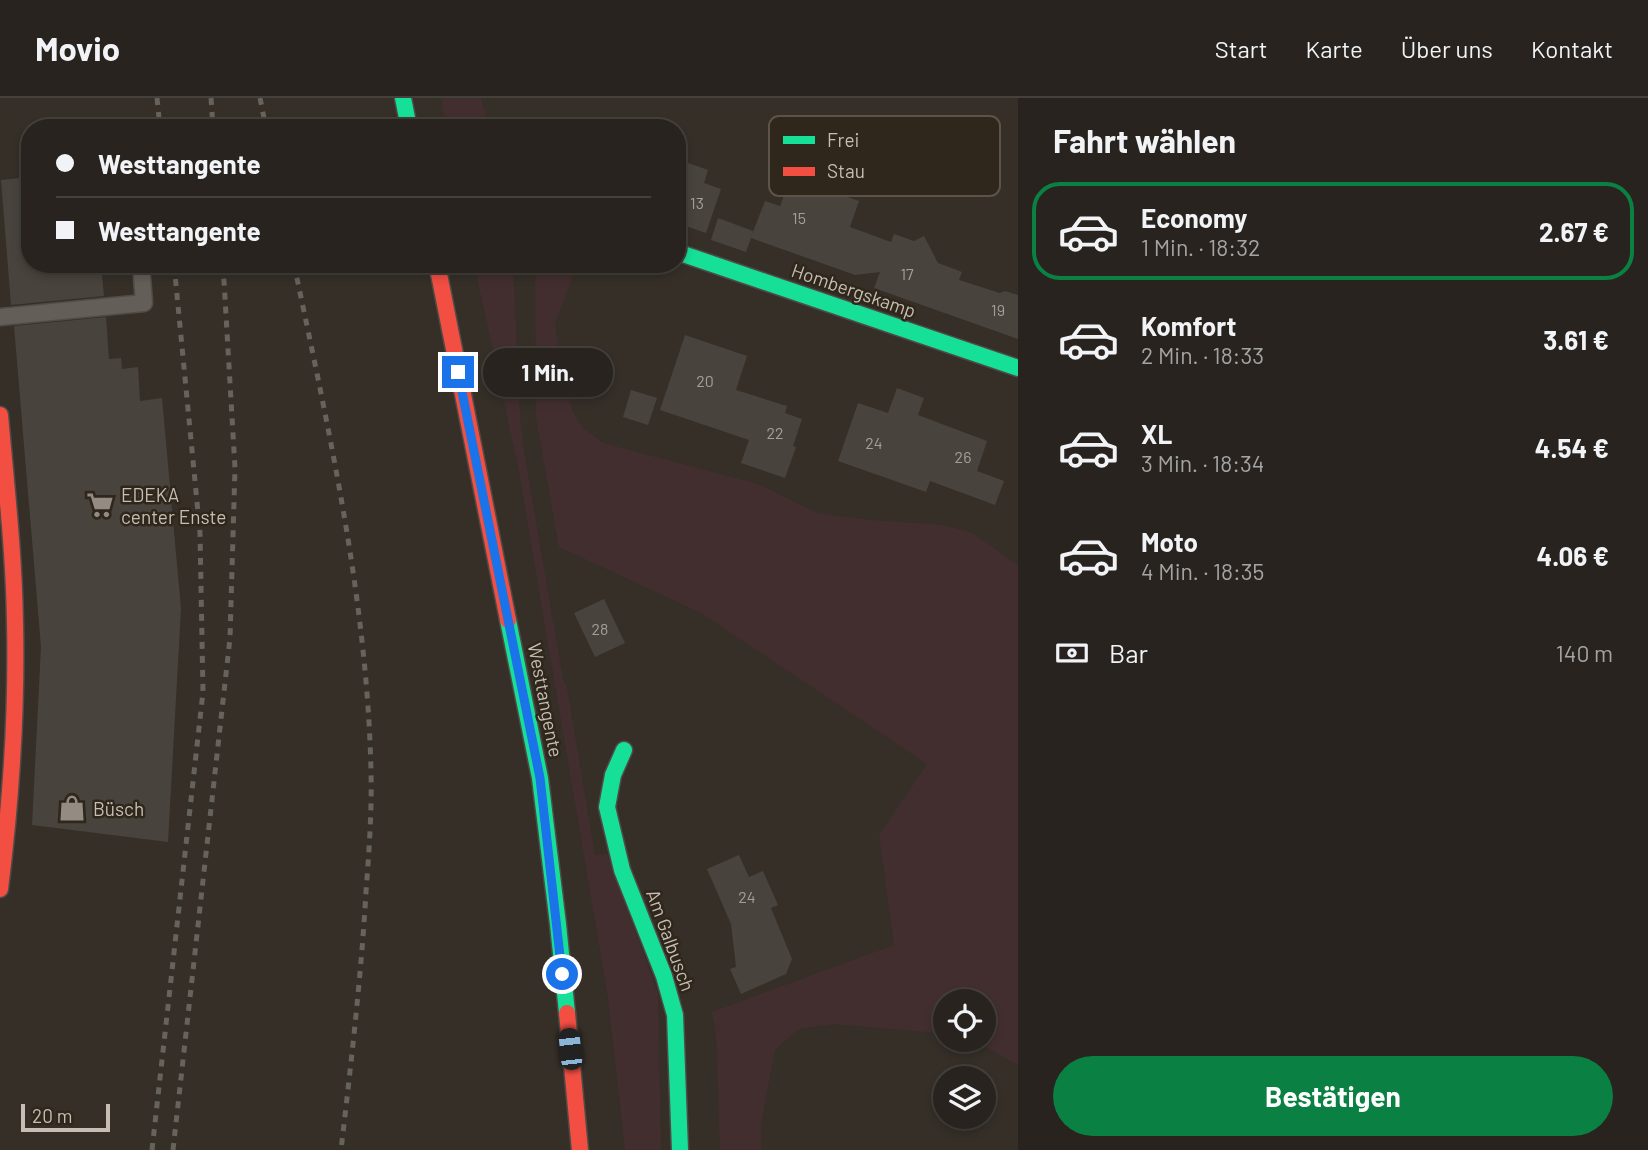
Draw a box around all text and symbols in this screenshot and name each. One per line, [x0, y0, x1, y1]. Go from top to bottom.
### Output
text: Movio [35, 28, 120, 68]
text: Start [1215, 34, 1268, 63]
text: Karte [1306, 34, 1363, 63]
text: Über uns [1401, 34, 1493, 63]
text: Kontakt [1531, 34, 1613, 63]
legend [769, 116, 1000, 196]
text: Fahrt wählen [1053, 121, 1236, 159]
text: Frei [827, 128, 859, 151]
text: Westtangente [98, 148, 261, 179]
text: Stau [827, 159, 865, 182]
house number: 13 [690, 193, 704, 212]
icon: car [1057, 200, 1120, 263]
text: Economy [1141, 202, 1247, 233]
house number: 15 [792, 208, 806, 227]
text: Westtangente [98, 215, 261, 246]
text: 2.67 € [1539, 216, 1609, 247]
text: 1 Min. · 18:32 [1141, 233, 1260, 261]
street label: Hombergskamp [789, 258, 919, 322]
house number: 17 [900, 264, 914, 283]
house number: 19 [991, 300, 1005, 319]
icon: car [1057, 308, 1120, 371]
text: Komfort [1141, 310, 1236, 341]
text: 3.61 € [1543, 324, 1609, 355]
text: 2 Min. · 18:33 [1141, 341, 1264, 369]
callout: 1 Min. [482, 348, 612, 396]
route end [442, 356, 474, 388]
text: 1 Min. [521, 358, 575, 386]
house number: 20 [696, 371, 714, 390]
icon: car [1057, 416, 1120, 479]
text: XL [1141, 418, 1172, 449]
house number: 22 [766, 423, 784, 442]
text: 4.54 € [1535, 432, 1609, 463]
house number: 24 [865, 433, 883, 452]
house number: 26 [955, 447, 971, 466]
text: 3 Min. · 18:34 [1141, 449, 1264, 477]
place label: EDEKA center Enste [121, 483, 226, 528]
supermarket icon: EDEKA center Enste [85, 490, 115, 520]
icon: car [1057, 524, 1120, 587]
text: Moto [1141, 526, 1198, 557]
text: 4.06 € [1536, 540, 1609, 571]
text: 4 Min. · 18:35 [1141, 557, 1264, 585]
house number: 28 [592, 619, 608, 638]
icon: cash [1053, 634, 1091, 672]
text: Bar [1109, 637, 1148, 668]
text: 140 m [1556, 639, 1613, 667]
street label: Westtangente [524, 641, 568, 759]
shop icon: Büsch [57, 793, 87, 823]
place label: Büsch [93, 797, 144, 820]
street label: Am Galbusch [642, 886, 700, 994]
house number: 24 [738, 887, 756, 906]
route start [546, 958, 578, 990]
map controls [933, 989, 996, 1129]
button: locate [933, 989, 996, 1052]
car [558, 1027, 583, 1071]
button: Bestätigen [1053, 1056, 1613, 1136]
button: layers [933, 1066, 996, 1129]
scale bar [21, 1101, 110, 1133]
text: 20 m [32, 1104, 72, 1127]

